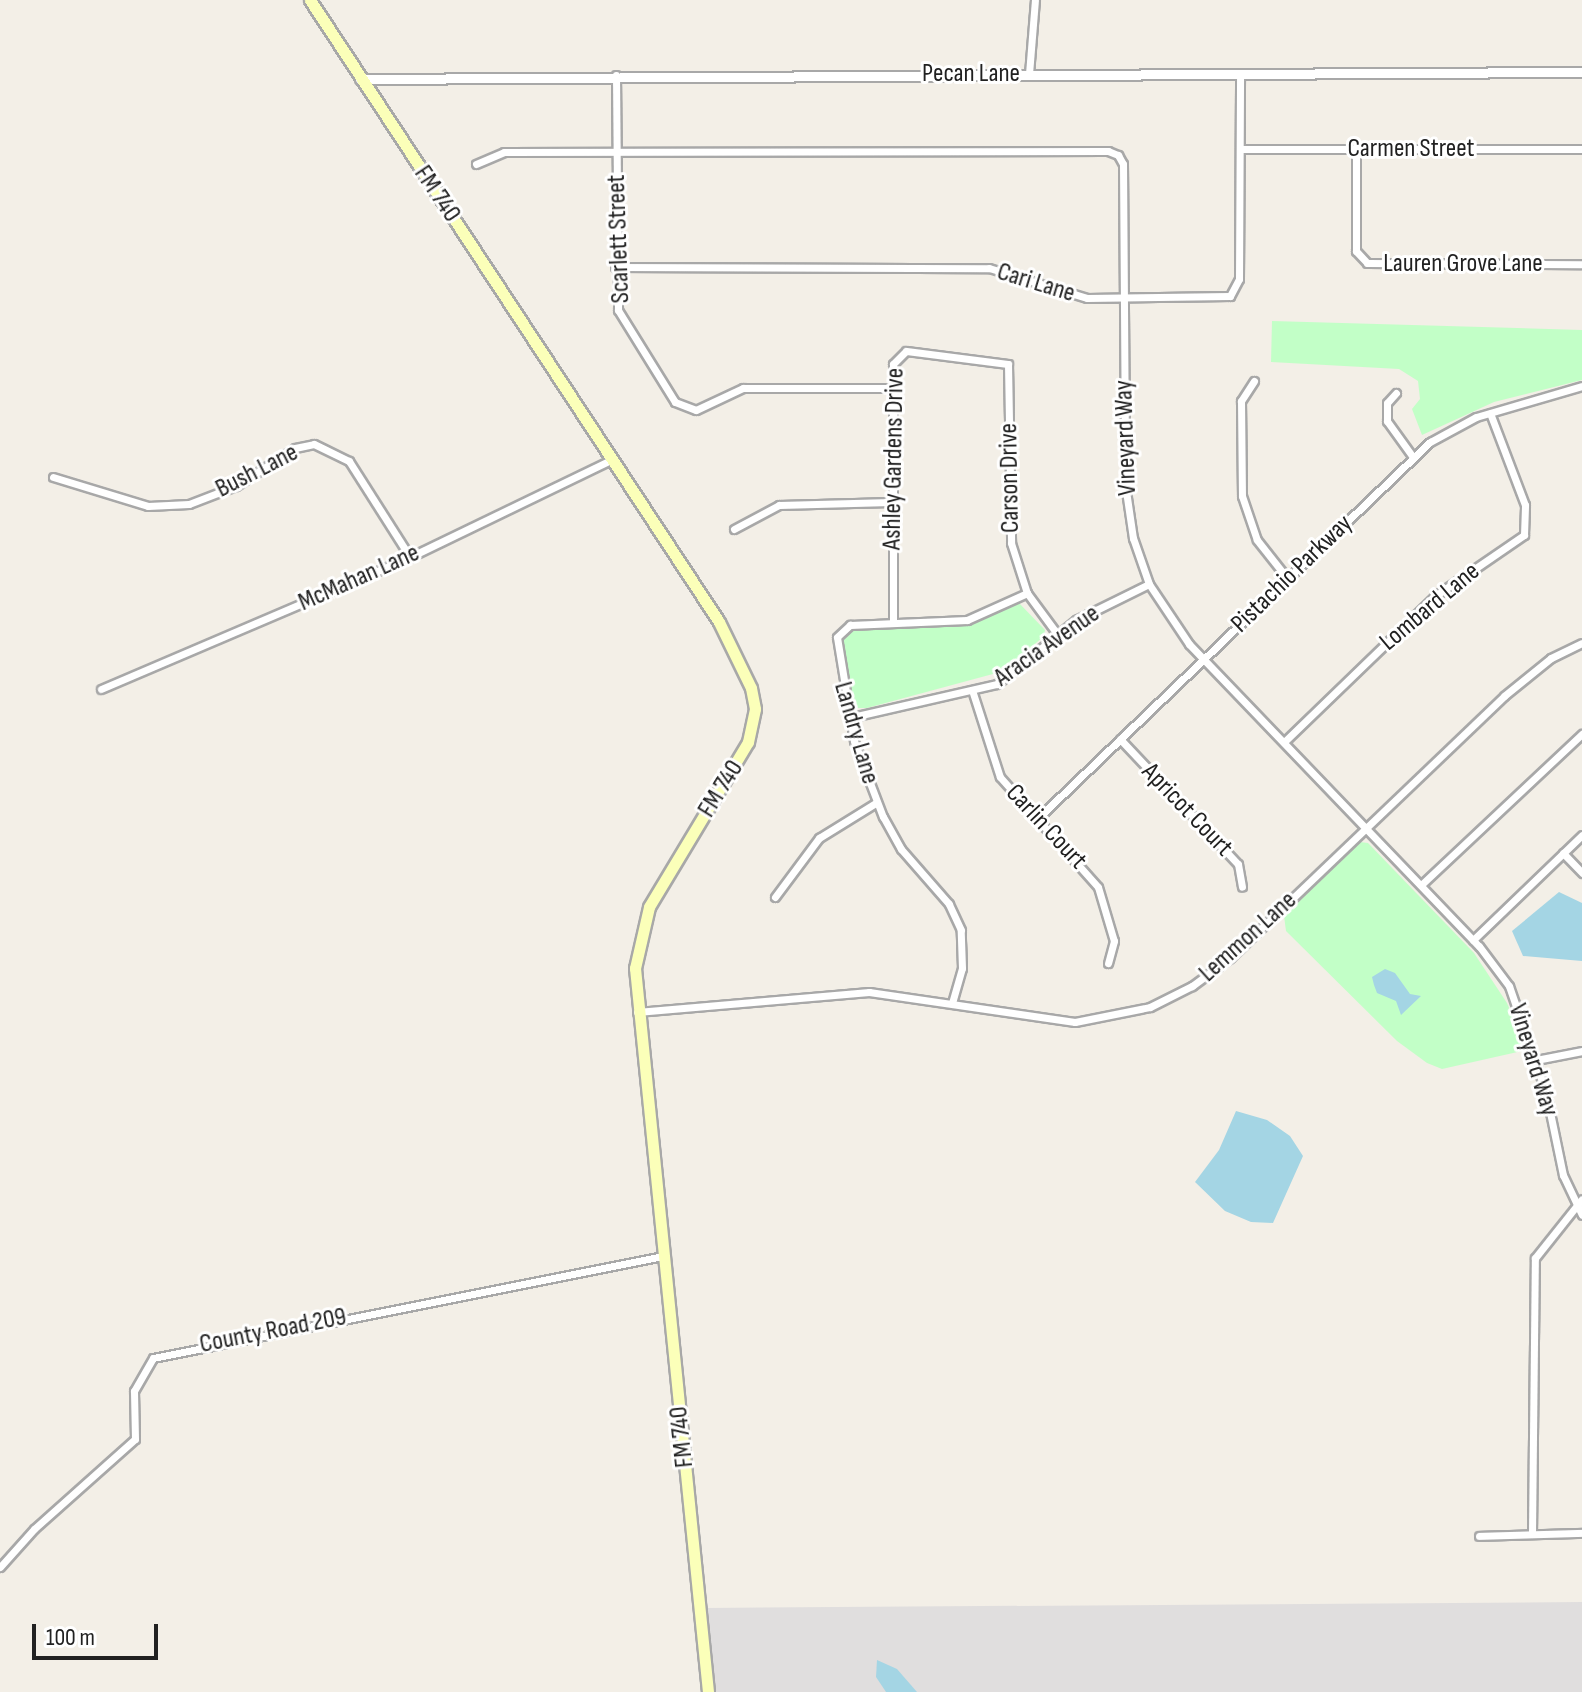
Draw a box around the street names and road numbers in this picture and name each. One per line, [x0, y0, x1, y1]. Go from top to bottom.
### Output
street label: Pecan Lane [922, 58, 1020, 90]
street label: Carmen Street [1348, 133, 1474, 165]
street label: FM 740 [407, 160, 467, 228]
street label: Scarlett Street [601, 174, 637, 304]
street label: Lauren Grove Lane [1383, 248, 1543, 280]
street label: Cari Lane [993, 256, 1079, 310]
street label: Ashley Gardens Drive [877, 368, 911, 550]
street label: Vineyard Way [1108, 380, 1144, 496]
street label: Carson Drive [993, 423, 1027, 533]
street label: Bush Lane [211, 437, 303, 505]
street label: Pistachio Parkway [1225, 508, 1359, 640]
street label: McMahan Lane [294, 538, 424, 618]
street label: Lombard Lane [1374, 556, 1486, 658]
street label: Aracia Avenue [988, 598, 1106, 694]
street label: Landry Lane [827, 678, 885, 788]
street label: FM 740 [692, 755, 750, 823]
street label: Apricot Court [1135, 757, 1239, 863]
street label: Carlin Court [999, 778, 1093, 876]
street label: Lemmon Lane [1193, 885, 1303, 989]
street label: Vineyard Way [1501, 1000, 1565, 1120]
street label: County Road 209 [197, 1301, 349, 1361]
street label: FM 740 [663, 1405, 701, 1469]

